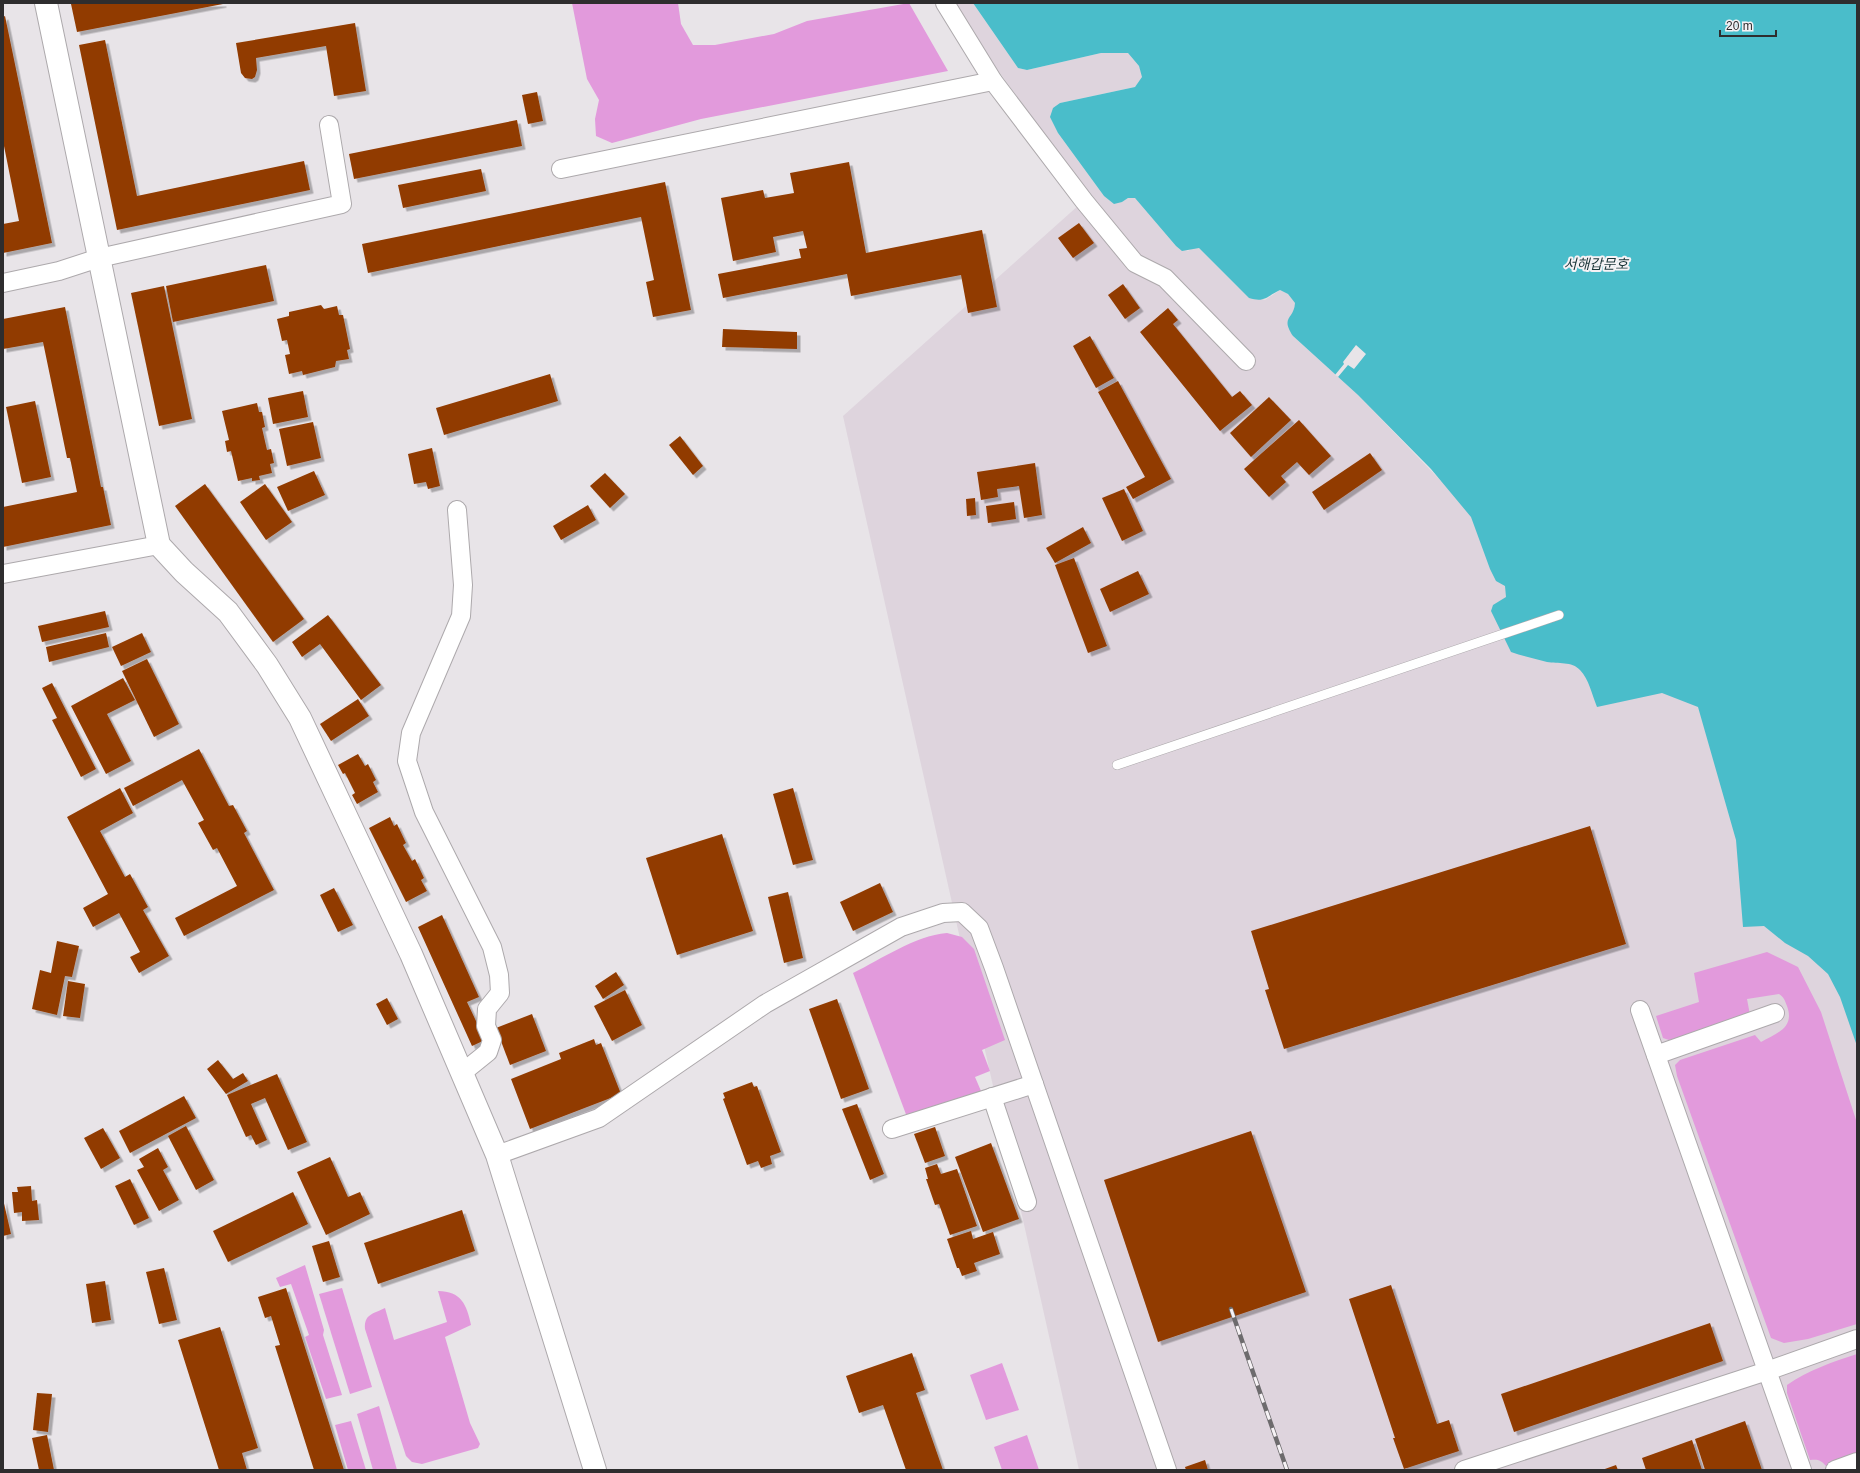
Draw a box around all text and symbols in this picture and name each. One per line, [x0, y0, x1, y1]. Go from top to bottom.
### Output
scale bar [1720, 12, 1776, 38]
text: 20 m [1726, 19, 1753, 33]
water label: 서해갑문호 [1564, 256, 1629, 272]

